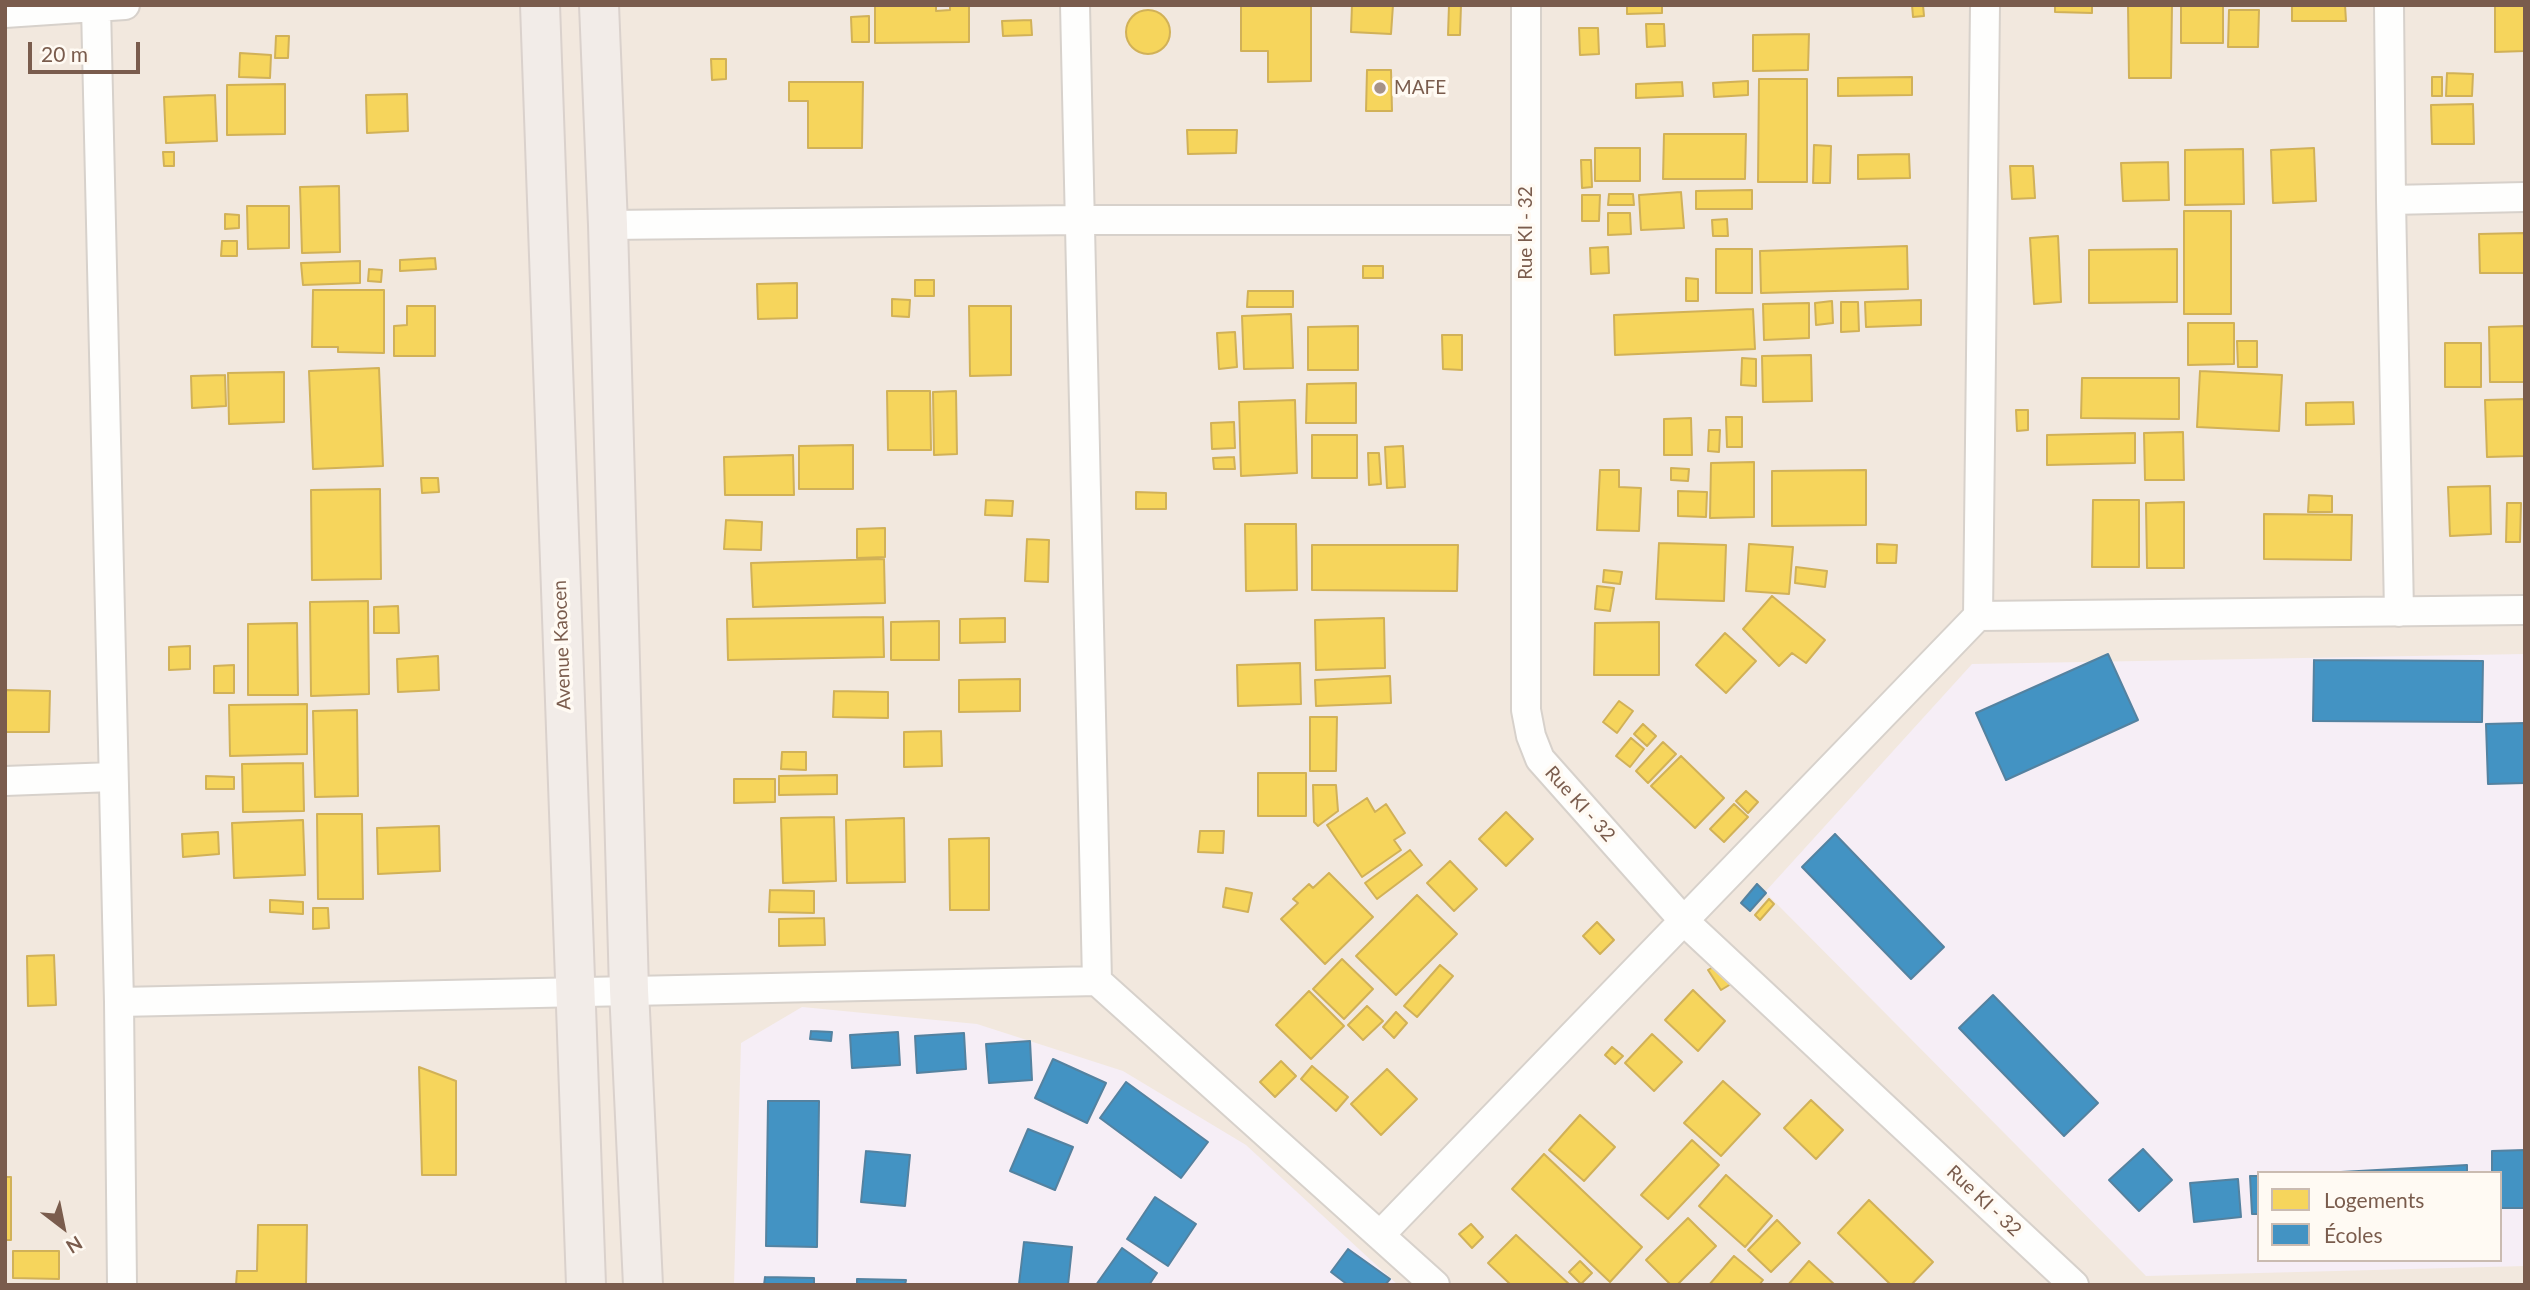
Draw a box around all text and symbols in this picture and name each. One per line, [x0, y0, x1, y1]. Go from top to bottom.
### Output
scale bar [32, 28, 144, 72]
text: 20 m [41, 41, 88, 66]
place label: MAFE [1394, 77, 1446, 99]
marker: MAFE [1372, 80, 1388, 96]
street label: Rue KI - 32 [1515, 186, 1537, 280]
street label: Avenue Kaocen [548, 580, 576, 710]
street label: Rue KI - 32 [1540, 762, 1620, 846]
street label: Rue KI - 32 [1942, 1161, 2026, 1241]
legend [2257, 1171, 2502, 1262]
text: Logements [2324, 1187, 2424, 1212]
north arrow [28, 1192, 98, 1262]
text: Écoles [2324, 1222, 2383, 1247]
text: N [62, 1232, 87, 1259]

